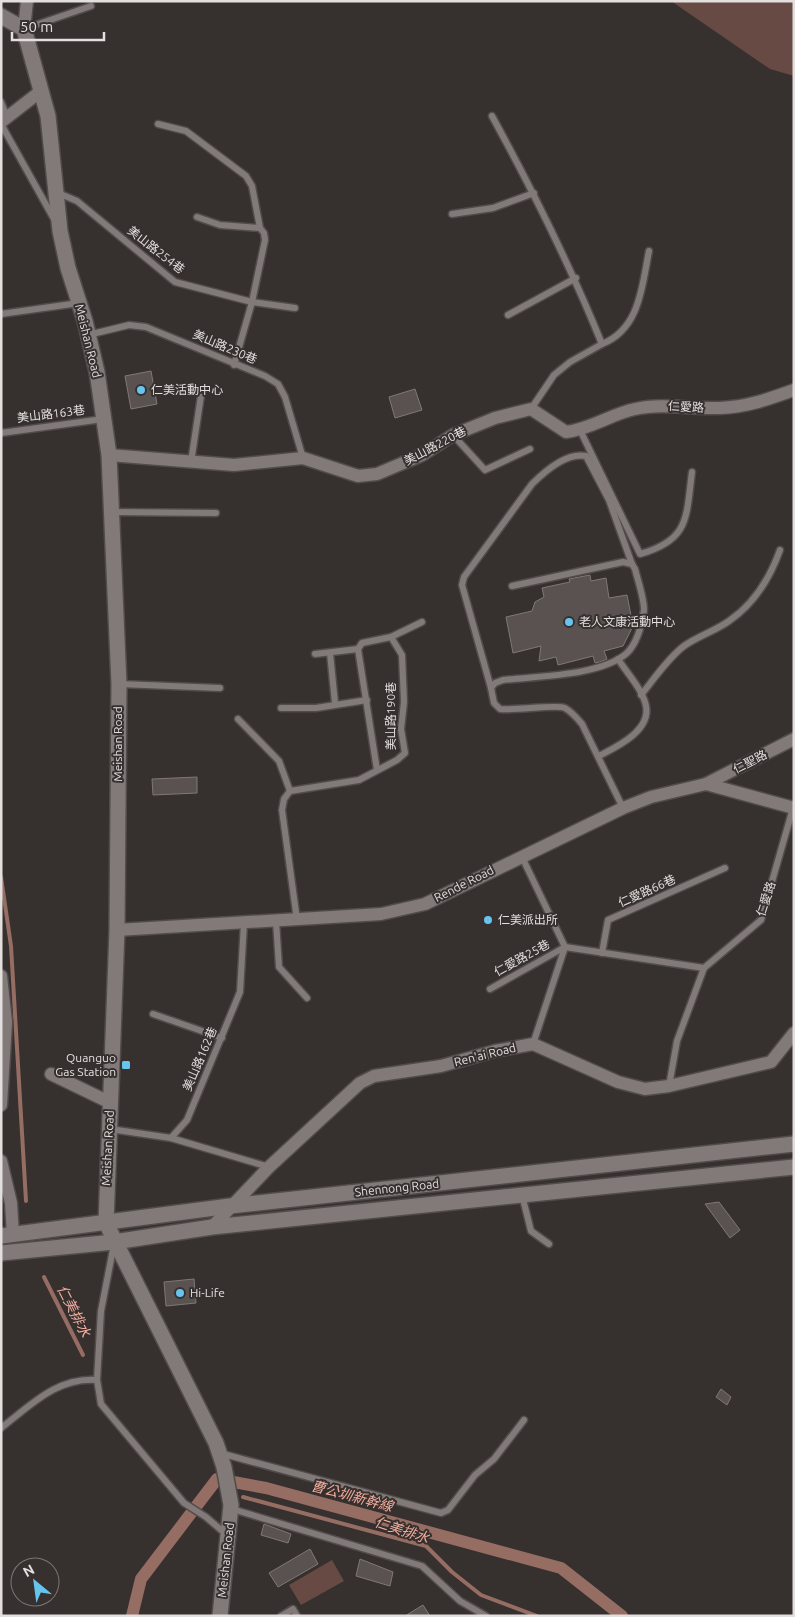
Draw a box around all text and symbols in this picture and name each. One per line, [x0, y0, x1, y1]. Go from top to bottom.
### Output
scale bar [12, 10, 105, 42]
text: 50 m [20, 18, 53, 35]
street label: 美山路254巷 [125, 223, 187, 276]
street label: Meishan Road [73, 303, 104, 379]
street label: 美山路230巷 [191, 327, 259, 366]
place label: 仁美活動中心 [151, 383, 223, 396]
marker: 仁美活動中心 [135, 384, 147, 396]
street label: 仁愛路 [668, 399, 704, 414]
street label: 美山路163巷 [16, 403, 86, 424]
street label: 美山路220巷 [402, 424, 468, 467]
place label: 老人文康活動中心 [579, 615, 675, 628]
marker: 老人文康活動中心 [563, 616, 575, 628]
street label: 美山路190巷 [384, 682, 397, 750]
street label: Meishan Road [111, 706, 124, 782]
street label: 仁聖路 [731, 748, 769, 776]
street label: Rende Road [432, 863, 496, 904]
street label: 仁愛路66巷 [616, 872, 678, 909]
street label: 仁愛路 [754, 880, 777, 918]
place label: 仁美派出所 [498, 913, 558, 926]
marker: 仁美派出所 [482, 914, 494, 926]
street label: 仁愛路25巷 [492, 937, 552, 978]
street label: 美山路162巷 [180, 1025, 219, 1093]
street label: Ren'ai Road [453, 1041, 517, 1068]
place label: Quanguo Gas Station [55, 1051, 116, 1078]
marker: Quanguo Gas Station [120, 1059, 132, 1071]
street label: Meishan Road [99, 1110, 116, 1186]
street label: Shennong Road [354, 1177, 440, 1198]
water label: 仁美排水 [54, 1282, 94, 1340]
place label: Hi-Life [190, 1286, 225, 1299]
marker: Hi-Life [174, 1287, 186, 1299]
water label: 曹公圳新幹線 [309, 1477, 397, 1515]
water label: 仁美排水 [373, 1514, 432, 1547]
street label: Meishan Road [215, 1522, 236, 1598]
north arrow [10, 1557, 60, 1607]
text: N [20, 1561, 37, 1580]

